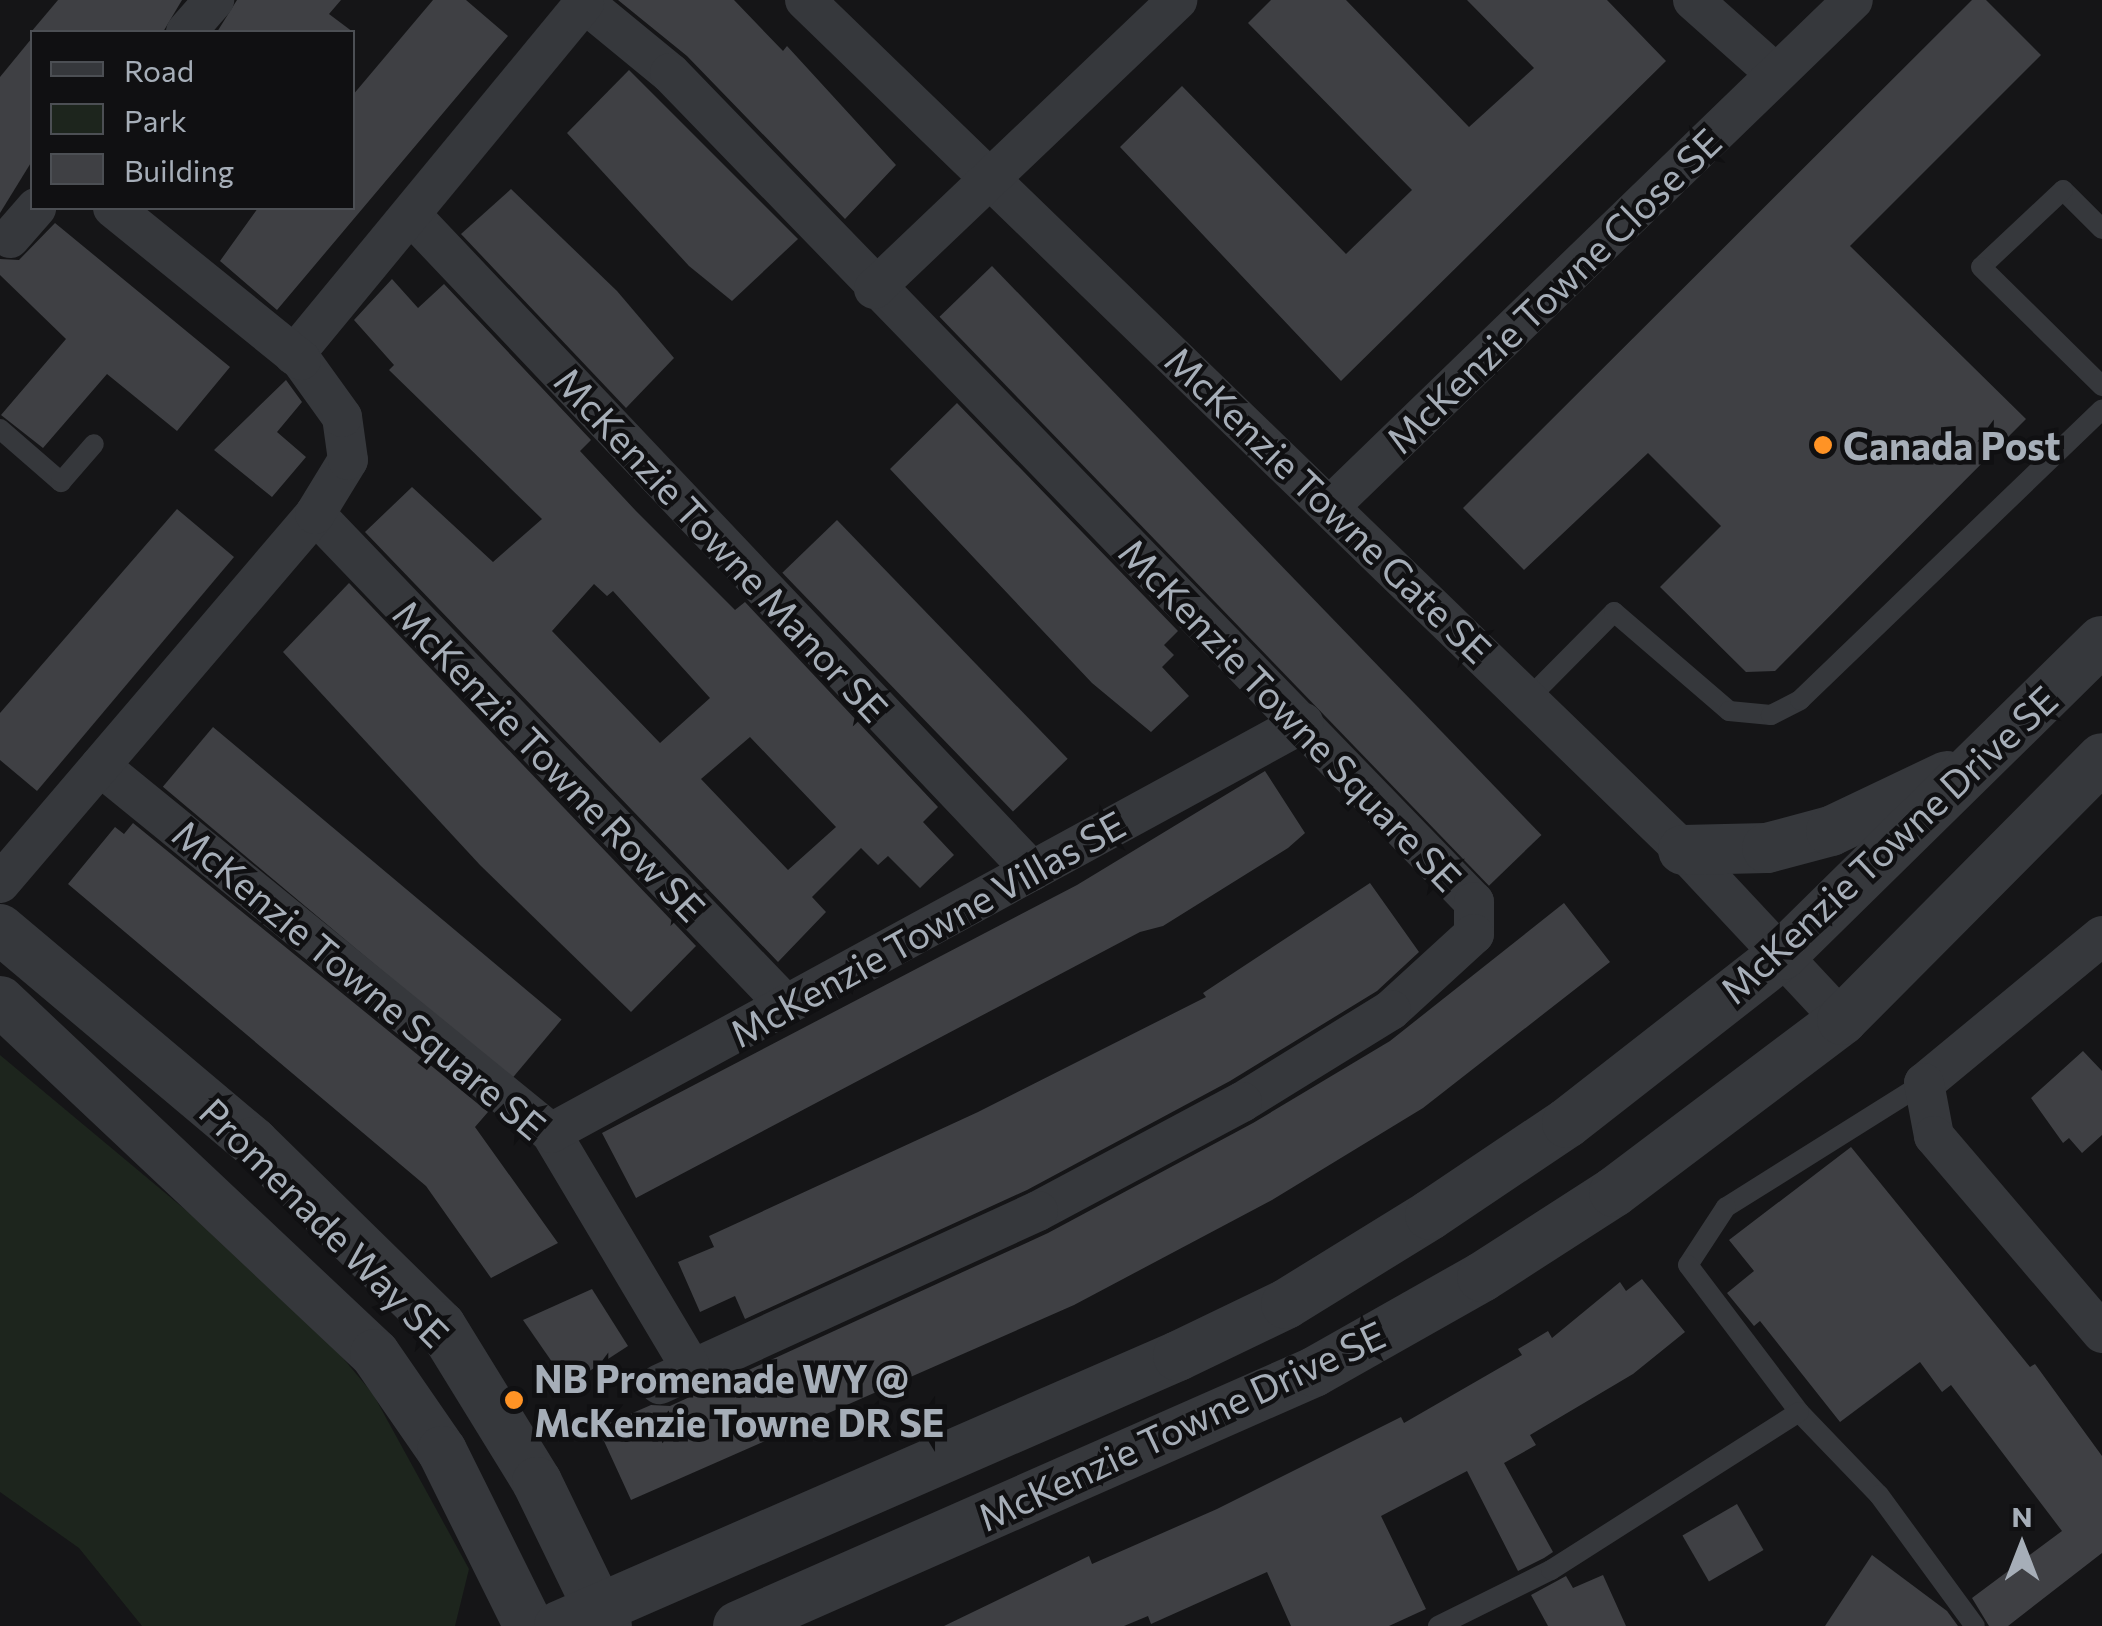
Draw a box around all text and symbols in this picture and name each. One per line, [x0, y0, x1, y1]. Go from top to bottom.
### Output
legend [30, 30, 355, 210]
text: Road [124, 51, 194, 88]
text: Park [124, 101, 187, 138]
street label: McKenzie Towne Close SE [1376, 118, 1730, 462]
text: Building [124, 151, 234, 188]
street label: McKenzie Towne Gate SE [1157, 336, 1501, 672]
street label: McKenzie Towne Manor SE [546, 357, 898, 731]
place label: Canada Post [1843, 422, 2061, 468]
marker: Canada Post [1812, 434, 1834, 456]
street label: McKenzie Towne Square SE [1111, 528, 1471, 900]
street label: McKenzie Towne Row SE [385, 590, 715, 930]
street label: McKenzie Towne Drive SE [1710, 676, 2066, 1012]
street label: McKenzie Towne Villas SE [722, 800, 1132, 1056]
street label: McKenzie Towne Square SE [164, 810, 556, 1148]
street label: Promenade Way SE [191, 1088, 459, 1356]
street label: McKenzie Towne Drive SE [970, 1311, 1392, 1539]
place label: NB Promenade WY @ McKenzie Towne DR SE [534, 1355, 944, 1445]
marker: NB Promenade WY @ McKenzie Towne DR SE [503, 1389, 525, 1411]
north arrow [1972, 1496, 2072, 1596]
text: N [2012, 1499, 2033, 1533]

